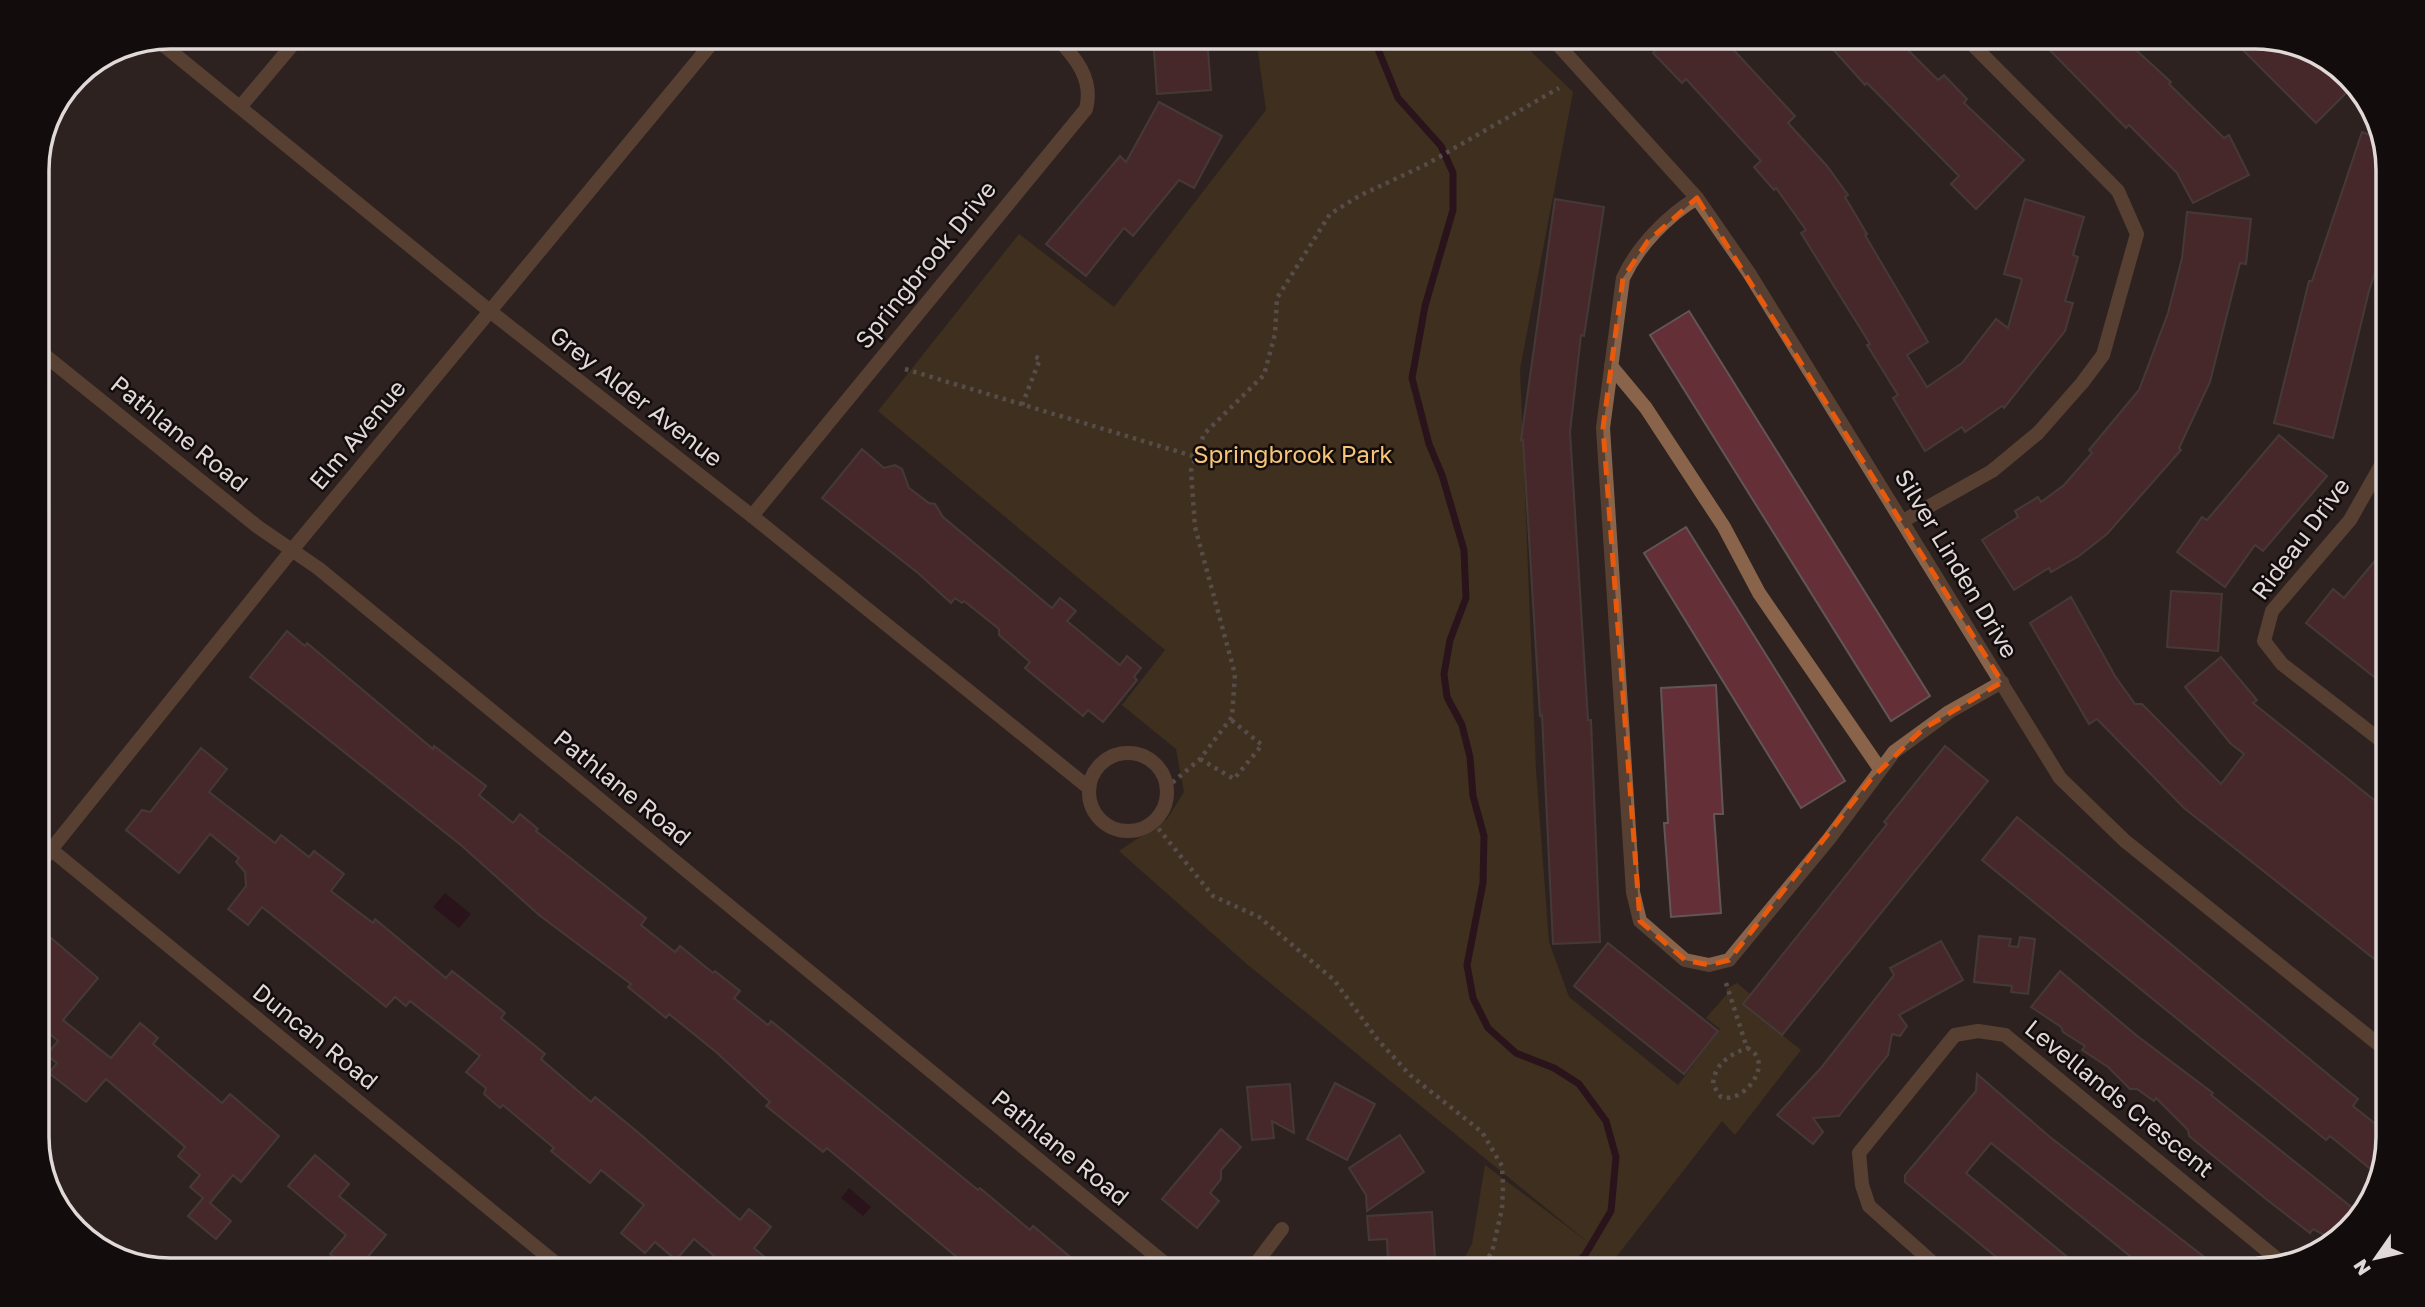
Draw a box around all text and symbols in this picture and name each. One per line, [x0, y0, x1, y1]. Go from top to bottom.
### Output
street label: Springbrook Drive [848, 174, 1001, 354]
street label: Grey Alder Avenue [545, 320, 729, 472]
street label: Pathlane Road [106, 369, 254, 497]
street label: Elm Avenue [303, 373, 411, 495]
park label: Springbrook Park [1193, 439, 1393, 468]
street label: Silver Linden Drive [1889, 464, 2025, 663]
street label: Rideau Drive [2245, 471, 2355, 605]
street label: Pathlane Road [549, 723, 697, 851]
street label: Duncan Road [248, 977, 384, 1095]
street label: Levellands Crescent [2020, 1013, 2220, 1183]
street label: Pathlane Road [987, 1083, 1135, 1211]
north arrow [2341, 1223, 2411, 1293]
text: N [2348, 1255, 2375, 1280]

